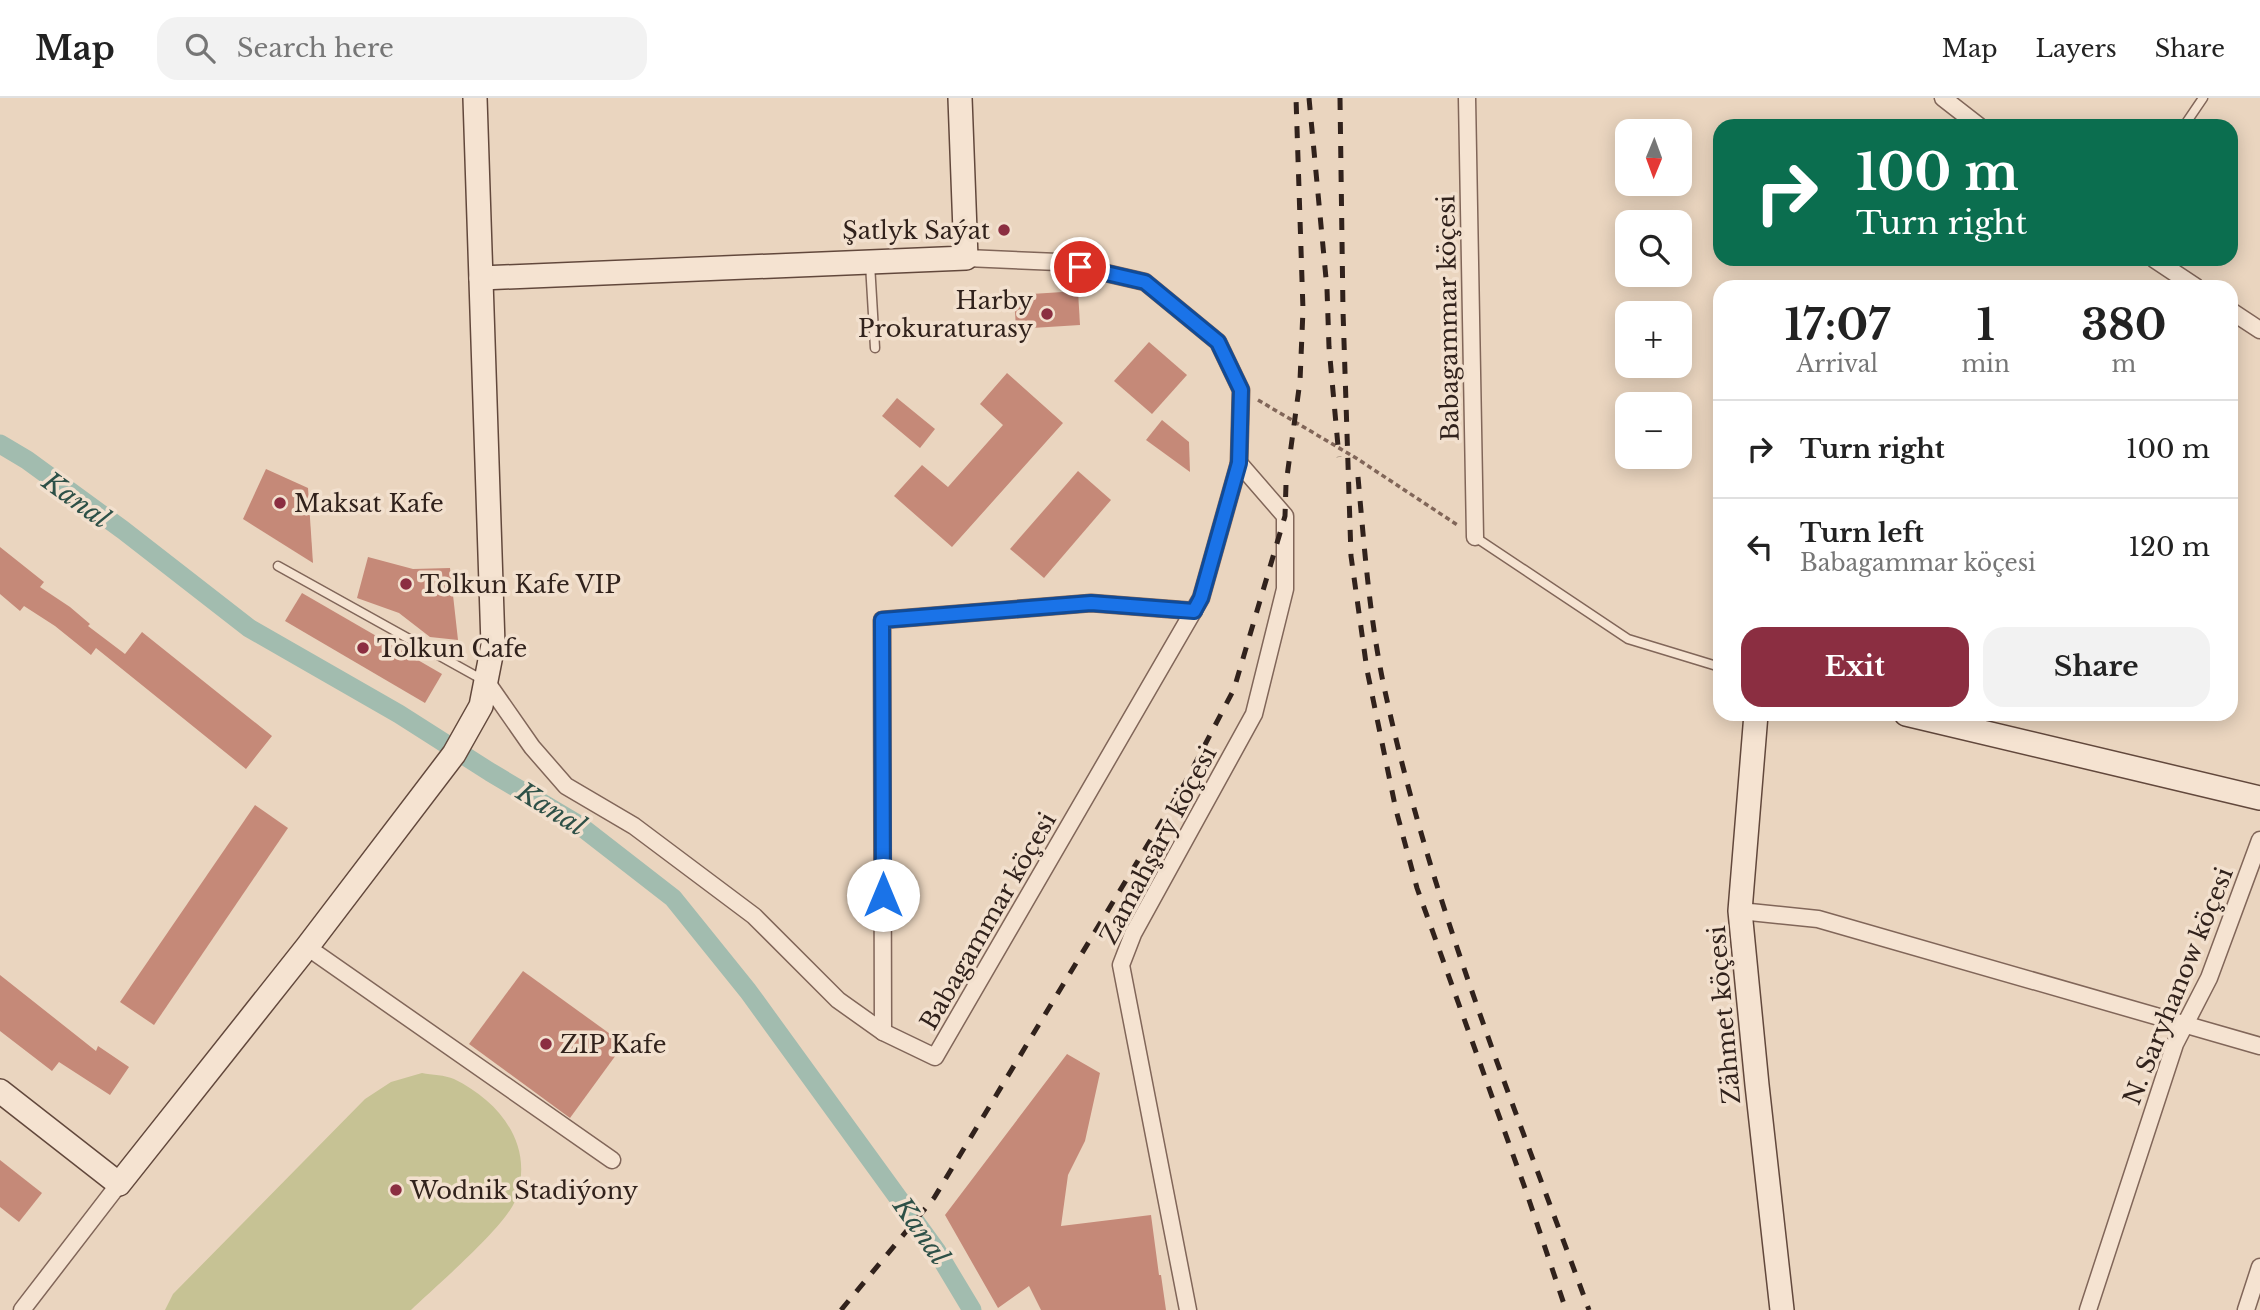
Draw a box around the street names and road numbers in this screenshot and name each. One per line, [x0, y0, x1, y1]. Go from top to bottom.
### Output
street label: Babagammar köçesi [1431, 195, 1465, 441]
street label: Zamahşary köçesi [1094, 741, 1222, 949]
street label: Babagammar köçesi [914, 807, 1062, 1035]
street label: N. Saryhanow köçesi [2117, 863, 2239, 1109]
street label: Zähmet köçesi [1702, 925, 1746, 1105]

